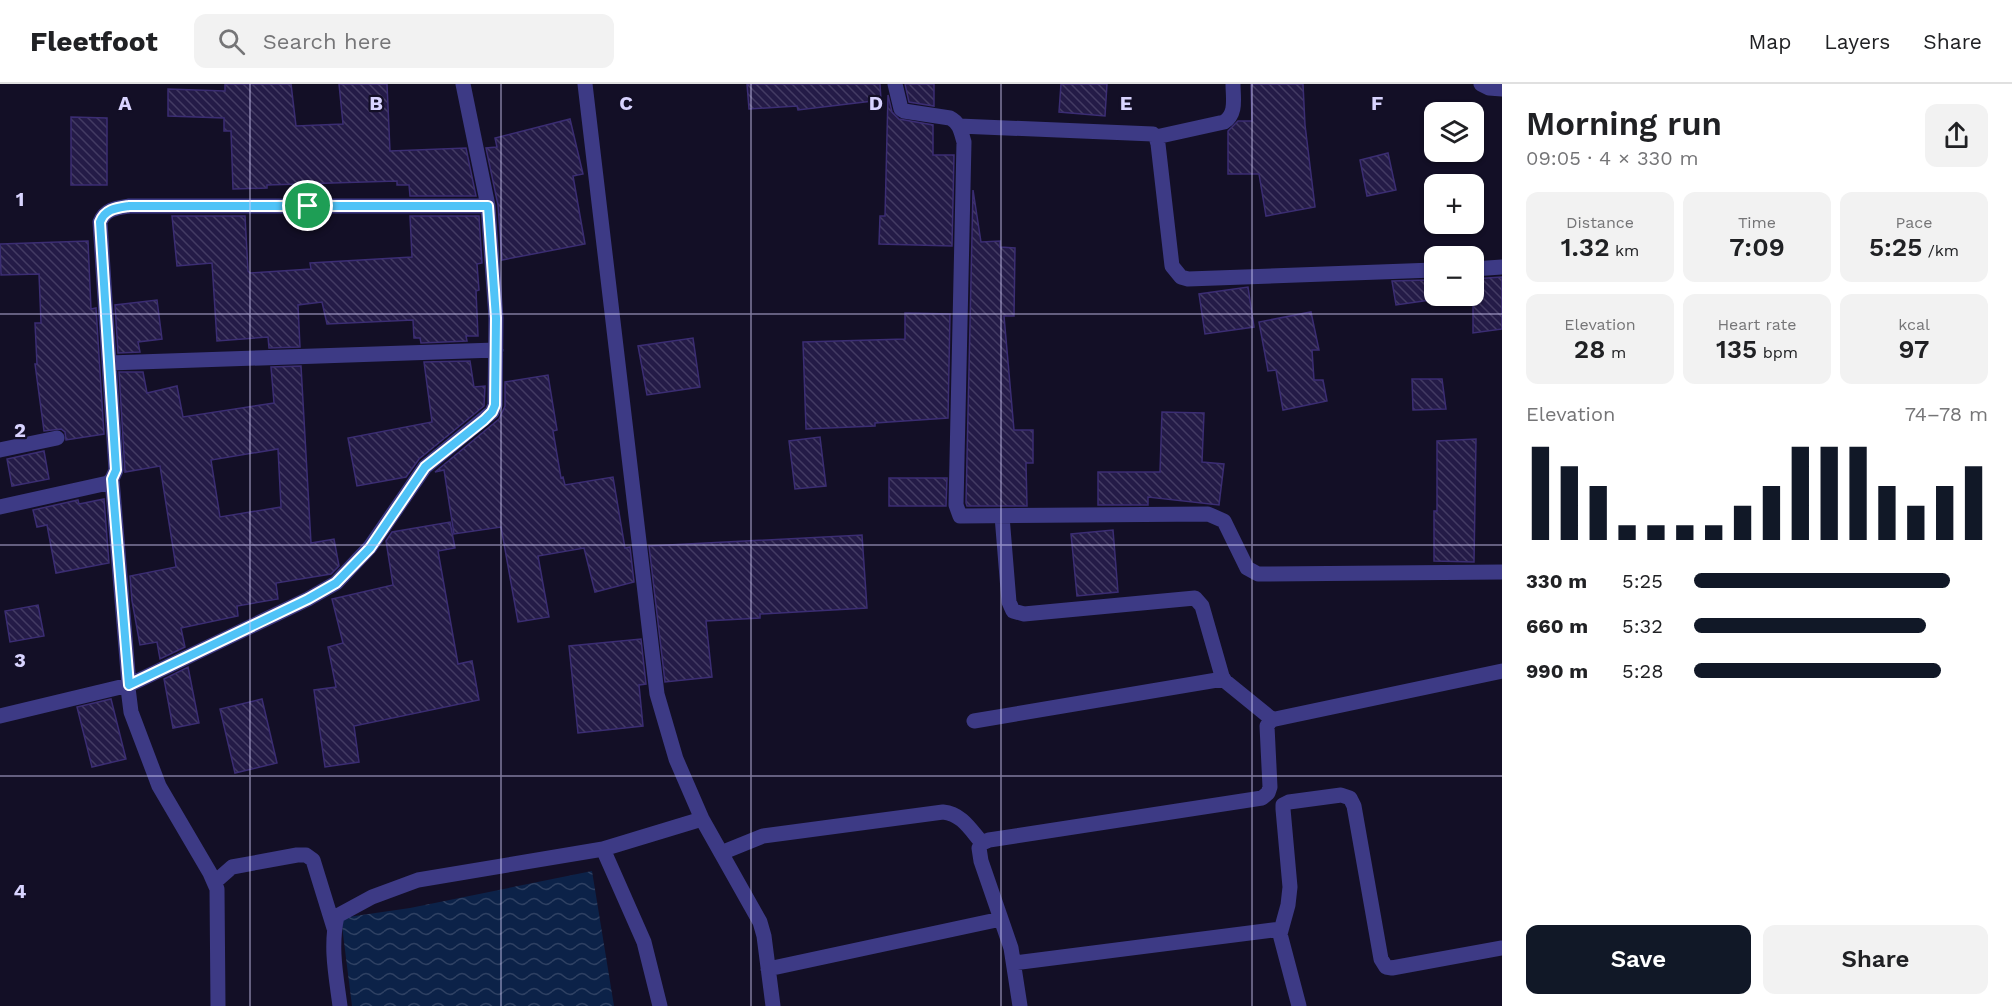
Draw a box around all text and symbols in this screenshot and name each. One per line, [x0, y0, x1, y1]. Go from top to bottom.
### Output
search box [194, 14, 614, 68]
text: Fleetfoot [30, 25, 158, 58]
icon: search [215, 25, 248, 58]
text: Search here [263, 29, 392, 54]
text: Map [1748, 29, 1791, 54]
text: Layers [1824, 29, 1890, 54]
text: Share [1923, 29, 1982, 54]
text: A [118, 91, 132, 115]
text: B [369, 91, 383, 115]
text: C [619, 91, 633, 115]
text: D [869, 91, 883, 115]
text: E [1120, 91, 1132, 115]
text: F [1371, 91, 1383, 115]
map controls [1424, 102, 1484, 306]
button: layers [1424, 102, 1484, 162]
text: Morning run [1526, 104, 1722, 143]
button: share [1925, 104, 1988, 167]
text: 09:05 · 4 × 330 m [1526, 146, 1699, 170]
button: + [1424, 174, 1484, 234]
pin [282, 180, 333, 231]
text: 1 [16, 187, 24, 211]
icon: arrive [291, 189, 324, 222]
text: Distance [1566, 213, 1634, 232]
text: Time [1738, 213, 1776, 232]
text: Pace [1895, 213, 1933, 232]
text: 1.32 [1561, 232, 1610, 262]
text: 7:09 [1729, 232, 1785, 262]
text: 5:25 [1869, 232, 1922, 262]
text: km [1610, 241, 1639, 260]
text: /km [1922, 241, 1959, 260]
button: − [1424, 246, 1484, 306]
text: Elevation [1564, 315, 1636, 334]
text: Heart rate [1717, 315, 1797, 334]
text: kcal [1898, 315, 1930, 334]
text: 28 [1574, 334, 1605, 364]
text: 135 [1716, 334, 1757, 364]
text: 97 [1899, 334, 1929, 364]
text: m [1605, 343, 1626, 362]
text: bpm [1757, 343, 1798, 362]
text: Elevation [1526, 402, 1615, 426]
text: 74–78 m [1905, 402, 1988, 426]
text: 2 [14, 418, 26, 442]
text: 330 m [1526, 569, 1587, 593]
text: 5:25 [1622, 569, 1663, 593]
text: 660 m [1526, 614, 1588, 638]
text: 5:32 [1622, 614, 1663, 638]
text: 3 [14, 648, 26, 672]
text: 990 m [1526, 659, 1588, 683]
text: 5:28 [1622, 659, 1664, 683]
text: 4 [14, 879, 27, 903]
button: Save [1526, 925, 1751, 994]
button: Share [1763, 925, 1988, 994]

